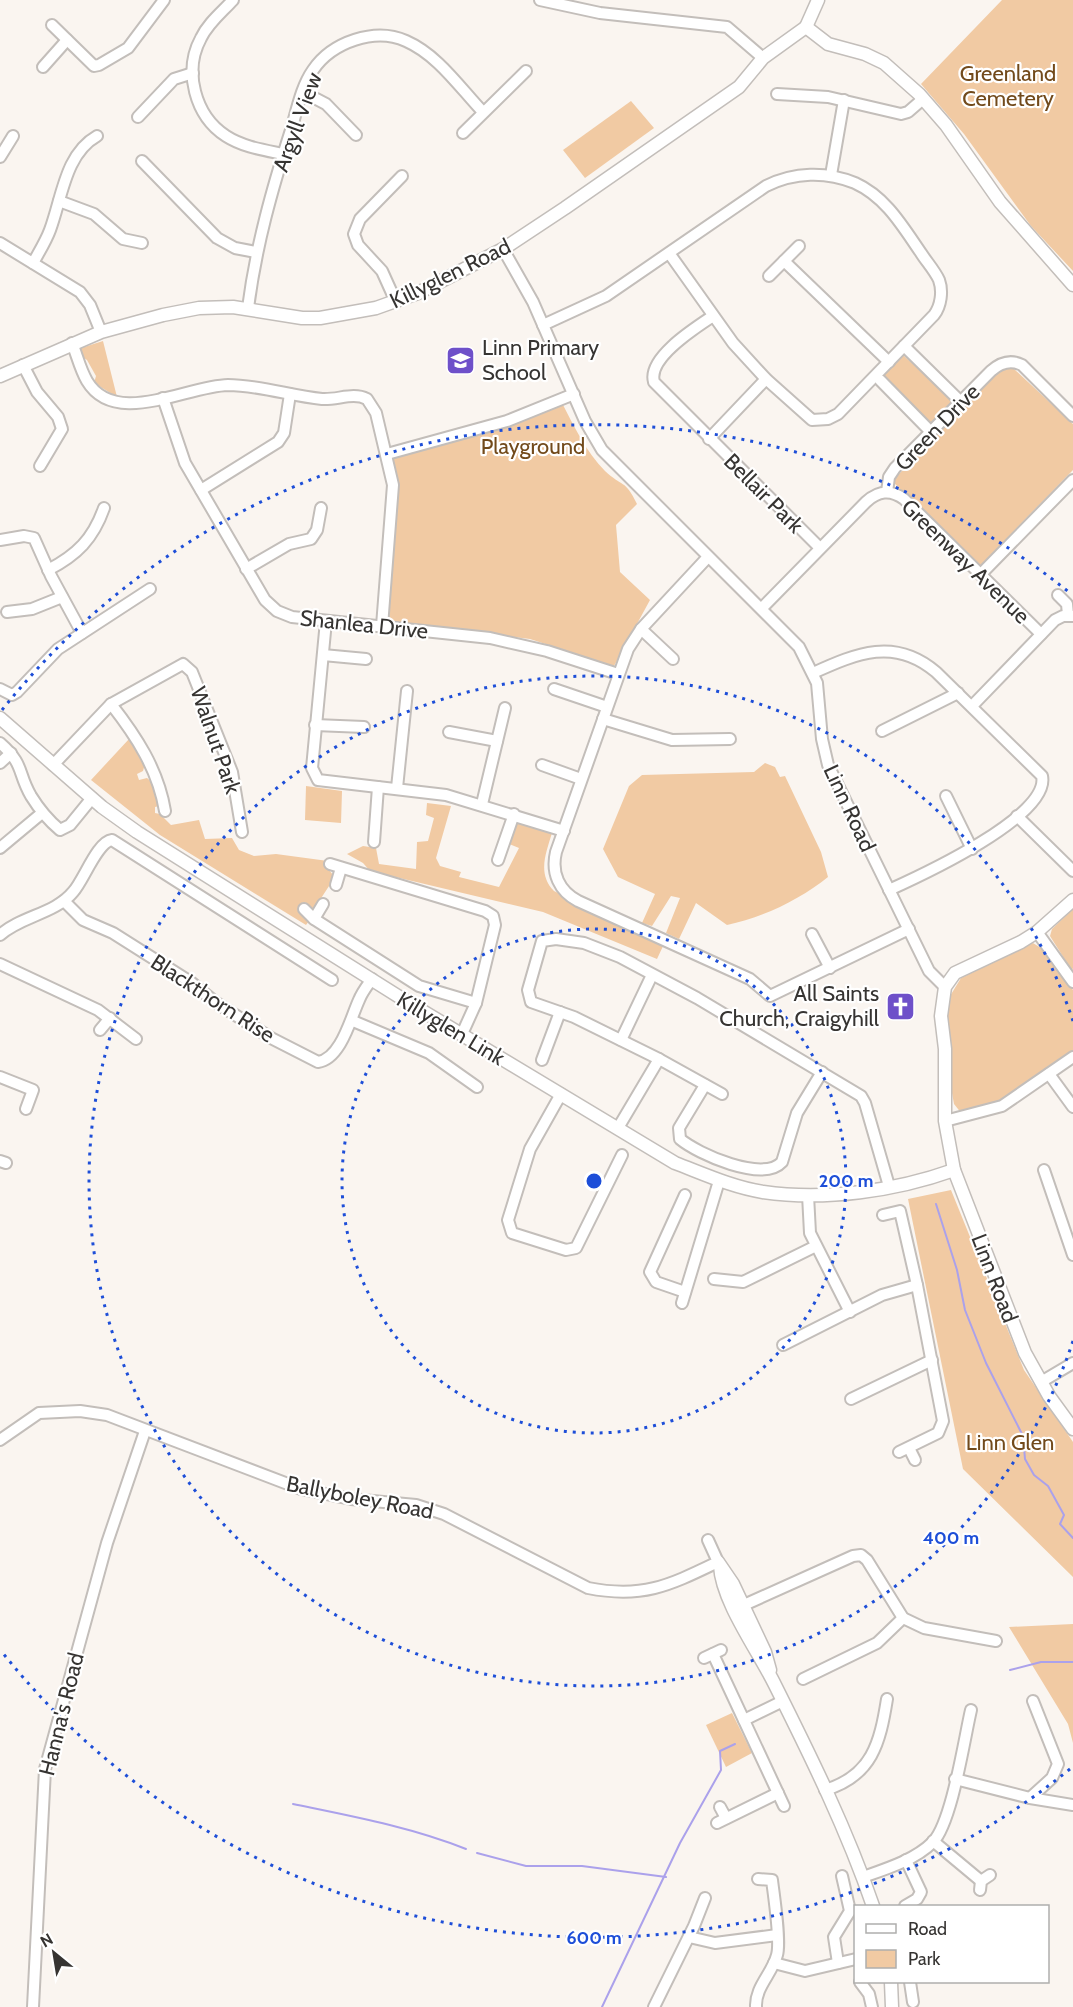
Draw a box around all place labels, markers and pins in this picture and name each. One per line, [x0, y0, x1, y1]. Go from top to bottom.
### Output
place label: Linn Primary School [482, 334, 599, 386]
school or university icon: Linn Primary School [445, 344, 477, 376]
place label: All Saints Church, Craigyhill [719, 980, 880, 1032]
church icon: All Saints Church, Craigyhill [884, 990, 916, 1022]
centre of rings [584, 1171, 604, 1191]

